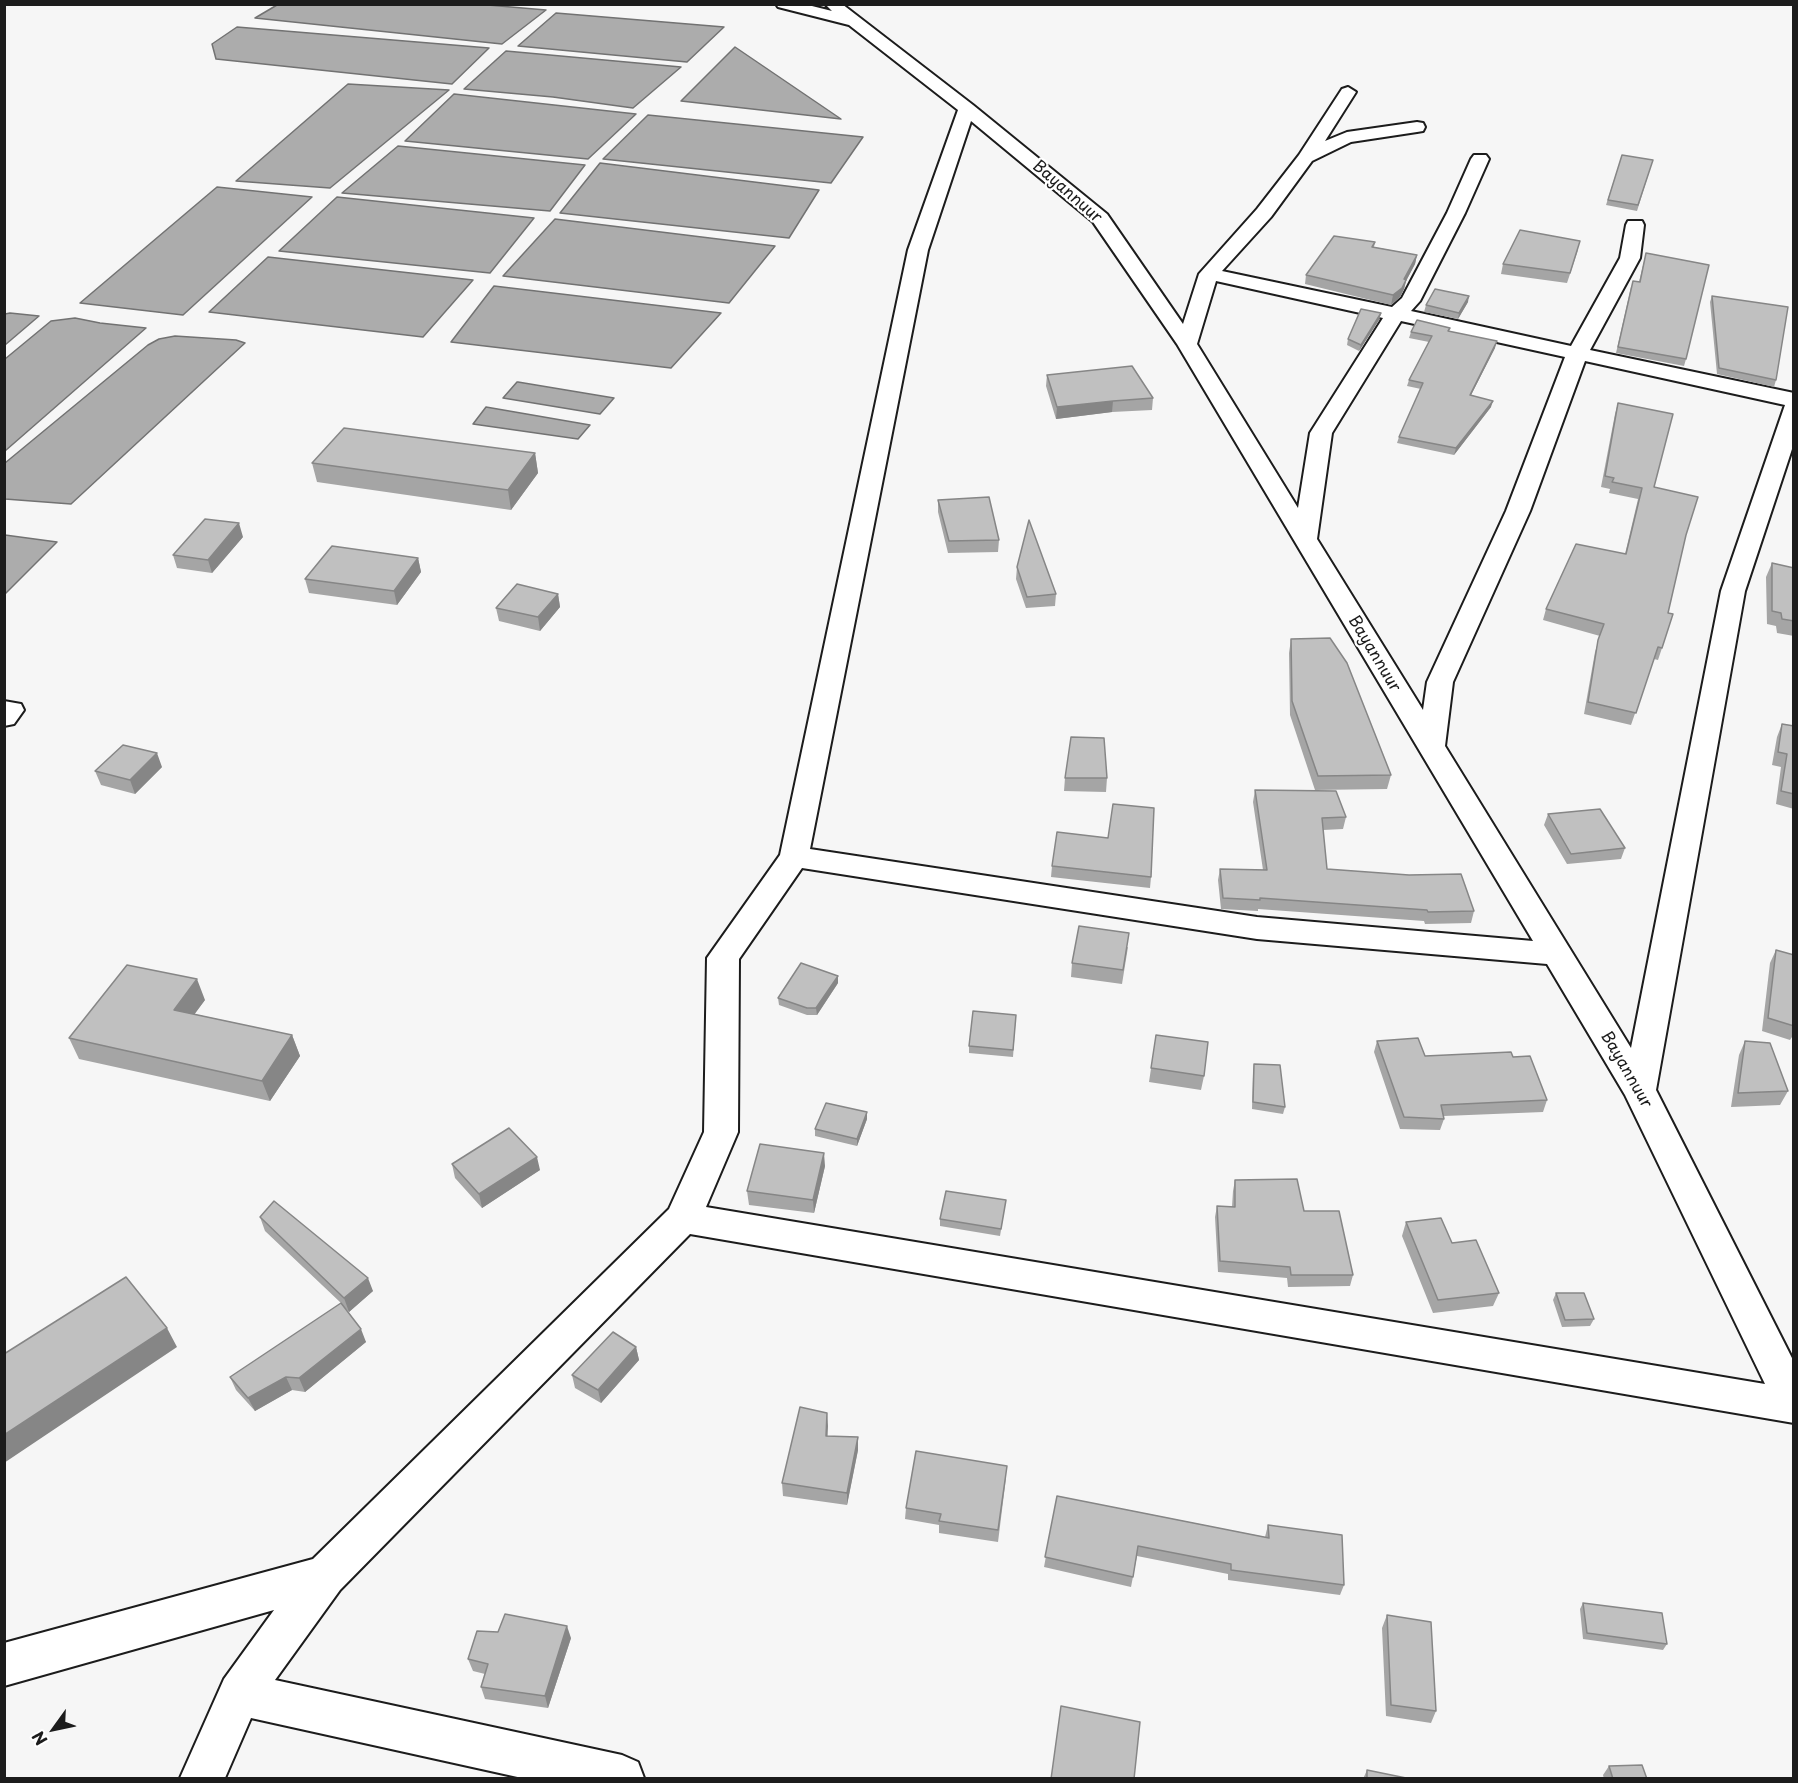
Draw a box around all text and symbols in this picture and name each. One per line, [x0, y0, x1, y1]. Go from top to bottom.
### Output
street label: Bayannuur [1028, 157, 1106, 227]
street label: Bayannuur [1344, 612, 1404, 696]
street label: Bayannuur [1596, 1028, 1656, 1112]
north arrow [24, 1699, 84, 1759]
text: N [25, 1727, 52, 1751]

